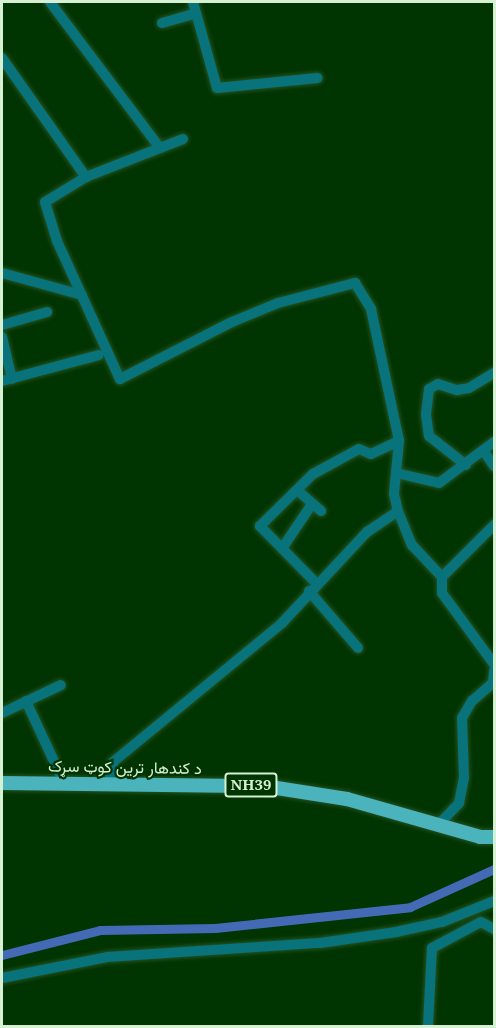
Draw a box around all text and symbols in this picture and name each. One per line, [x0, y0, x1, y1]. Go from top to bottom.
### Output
street label: د کندهار ترين کوټ سړک [48, 756, 202, 778]
road number: NH39 [224, 773, 278, 797]

